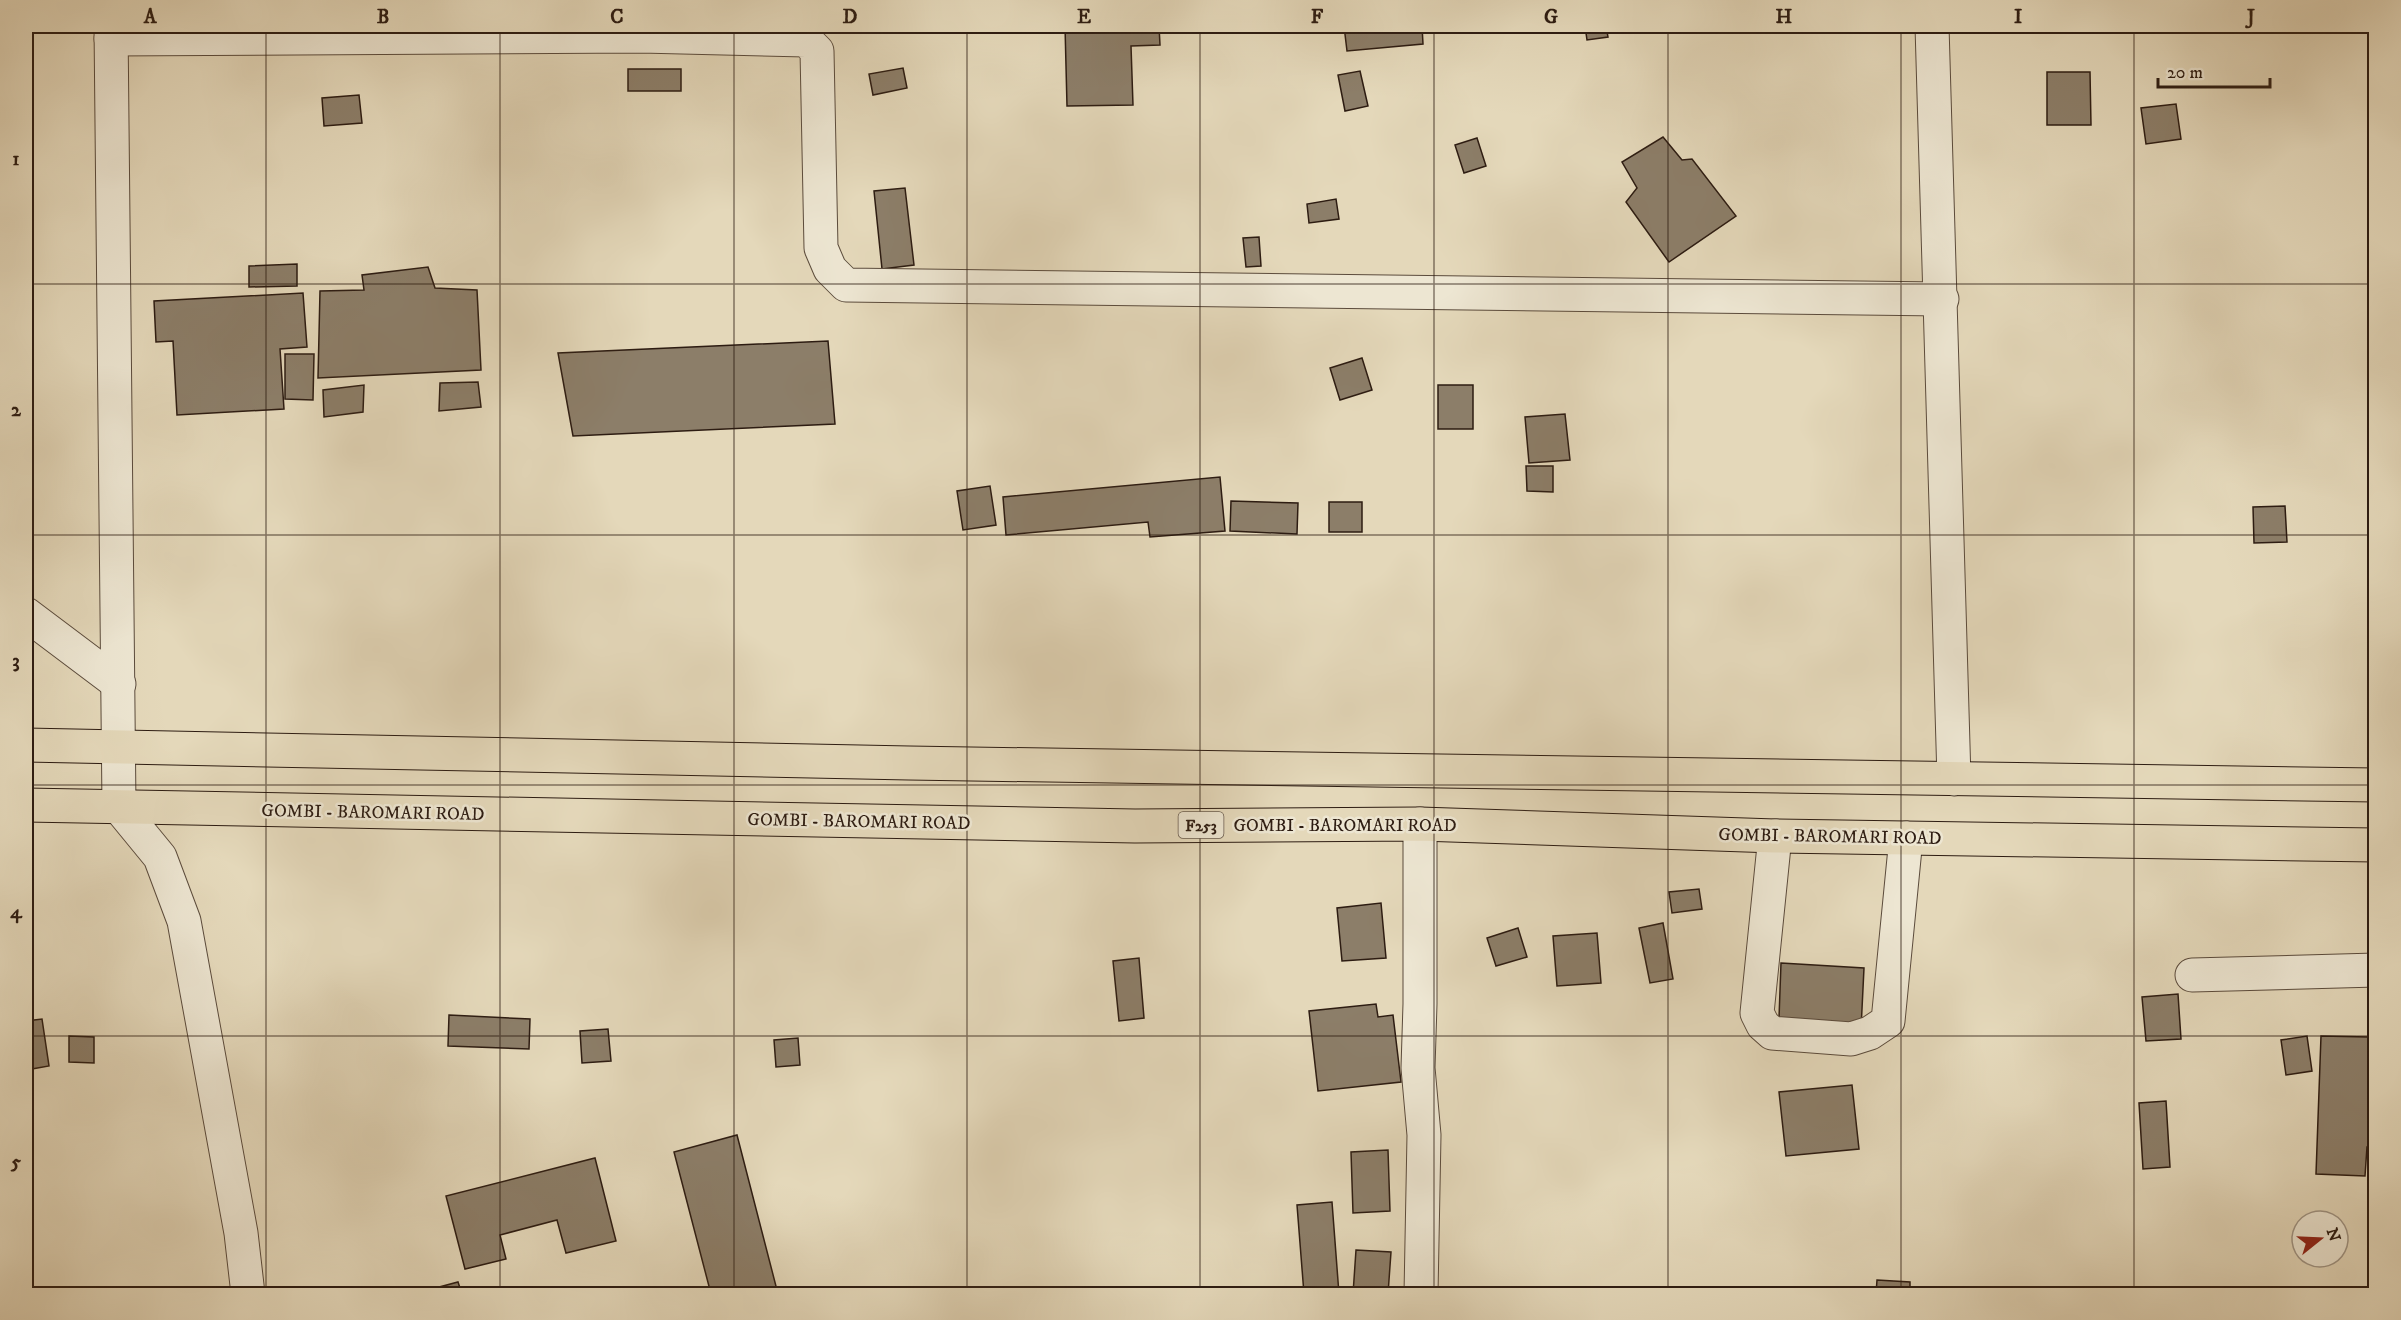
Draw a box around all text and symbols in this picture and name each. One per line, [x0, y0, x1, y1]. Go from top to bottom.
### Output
text: A [143, 5, 158, 30]
text: B [377, 5, 389, 30]
text: C [610, 5, 624, 30]
text: D [843, 5, 858, 30]
text: E [1077, 5, 1091, 30]
text: F [1311, 5, 1324, 30]
text: G [1544, 5, 1558, 30]
text: H [1776, 5, 1793, 30]
text: I [2014, 5, 2022, 30]
text: J [2245, 5, 2255, 30]
scale bar [2158, 51, 2270, 89]
text: 20 m [2167, 62, 2203, 84]
text: 1 [12, 147, 20, 172]
text: 2 [11, 398, 22, 423]
text: 3 [12, 649, 20, 674]
street label: GOMBI - BAROMARI ROAD [261, 800, 485, 826]
street label: GOMBI - BAROMARI ROAD [747, 809, 971, 835]
road number: F253 [1178, 812, 1224, 838]
street label: GOMBI - BAROMARI ROAD [1233, 815, 1457, 837]
street label: GOMBI - BAROMARI ROAD [1718, 824, 1942, 850]
text: 4 [10, 900, 23, 925]
text: 5 [10, 1150, 21, 1175]
north arrow [2290, 1209, 2350, 1269]
text: N [2322, 1225, 2345, 1244]

